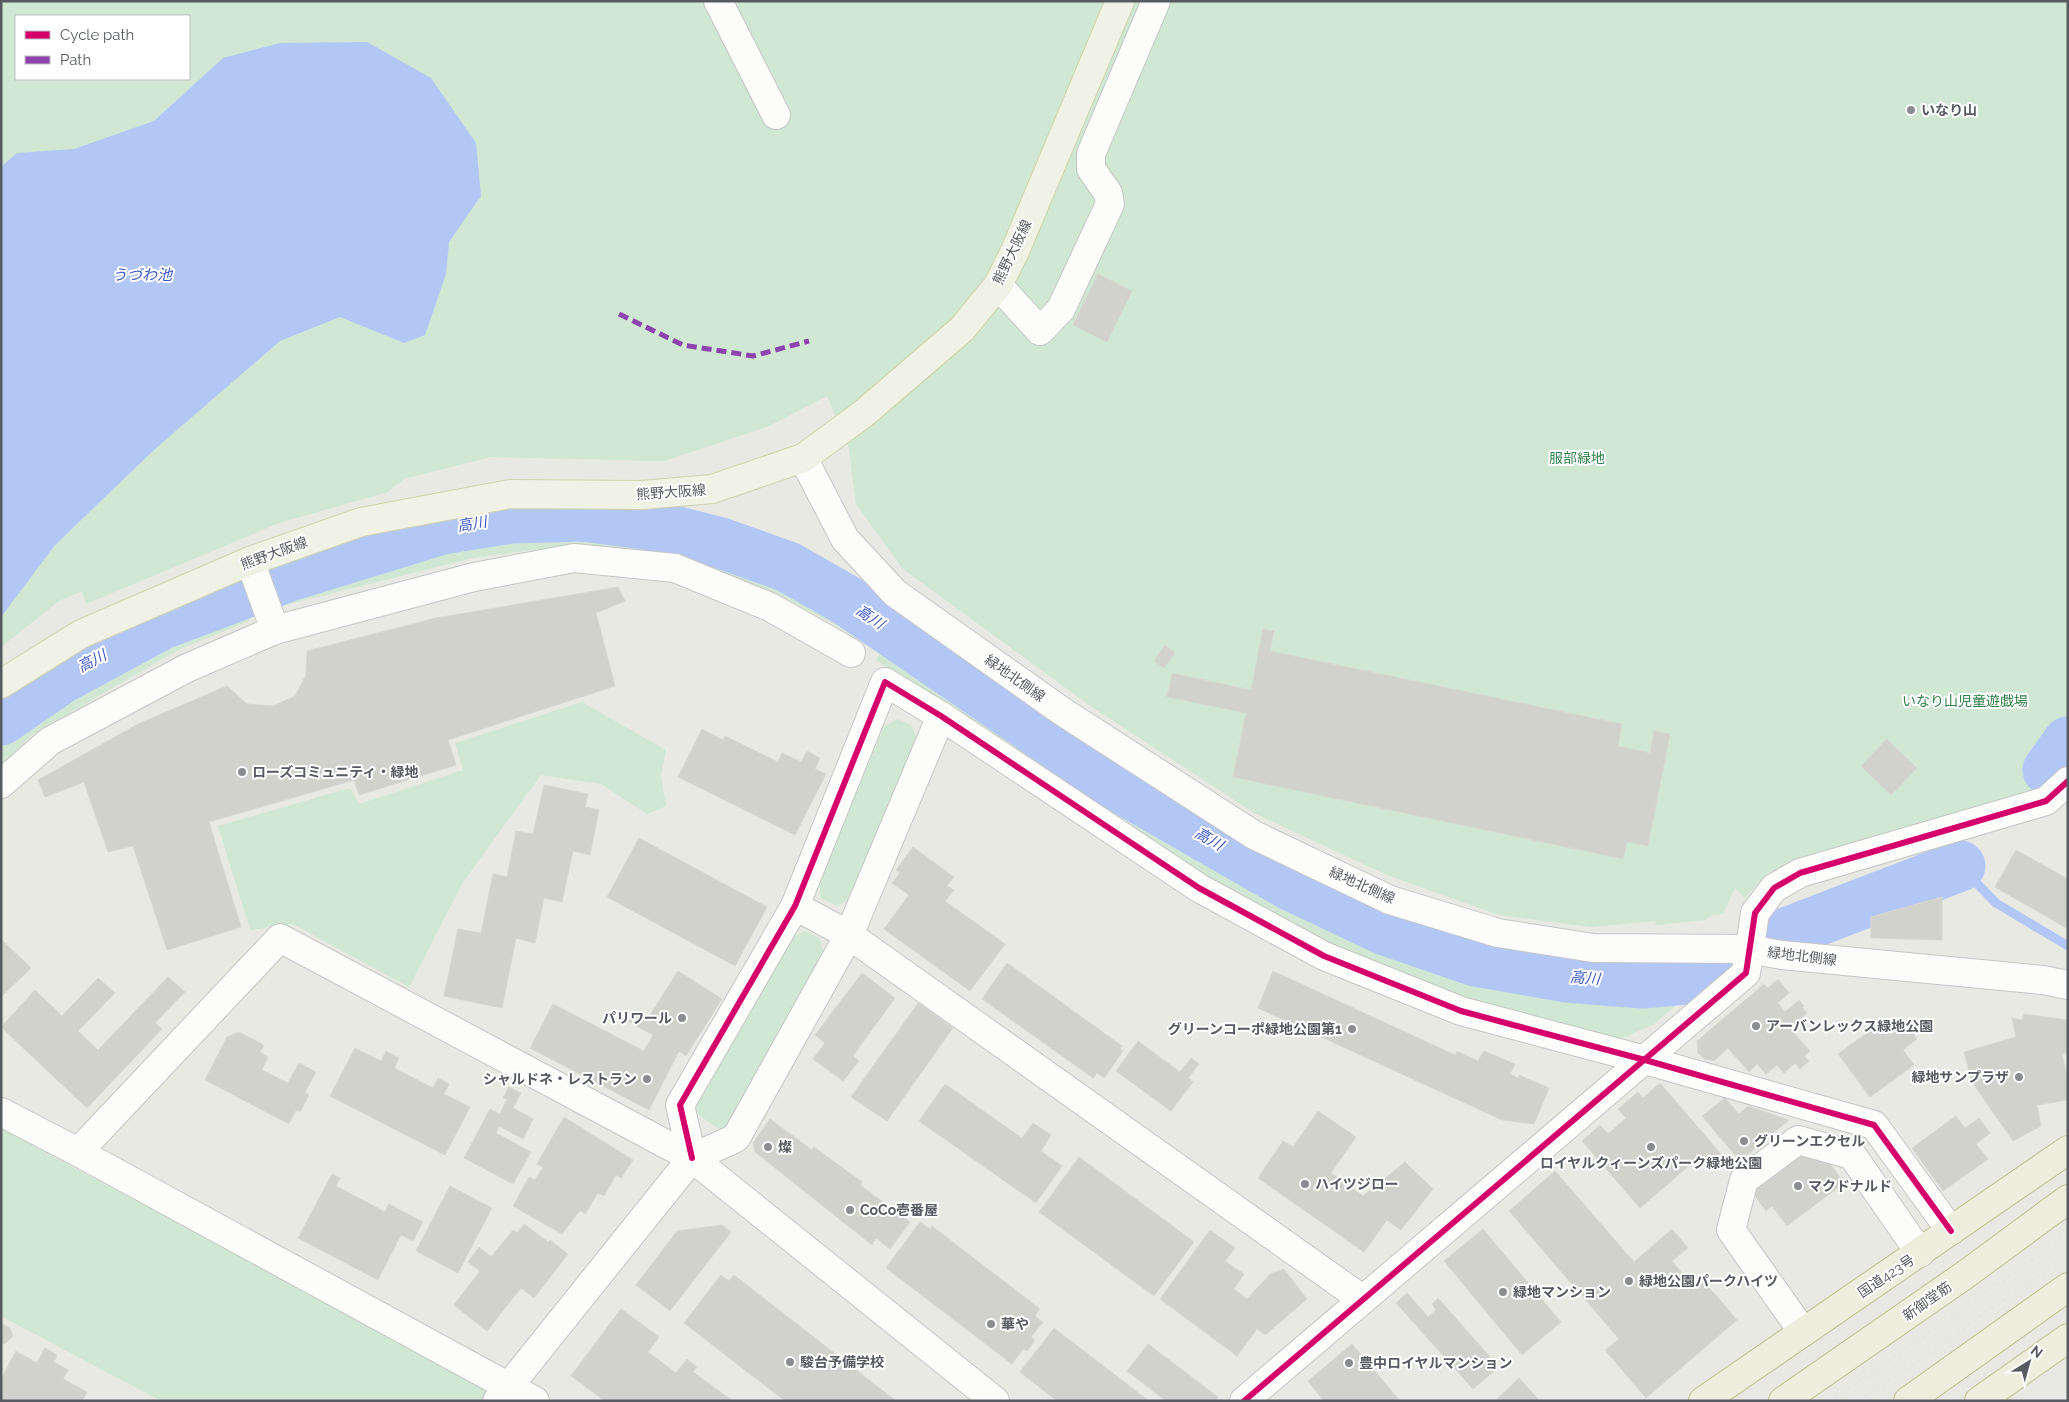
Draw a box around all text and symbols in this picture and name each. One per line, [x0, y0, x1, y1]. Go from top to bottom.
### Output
legend [15, 15, 190, 80]
text: Cycle path [60, 26, 134, 44]
text: Path [60, 51, 91, 69]
place label: いなり山 [1921, 102, 1977, 118]
marker: いなり山 [1905, 104, 1917, 116]
street label: 熊野大阪線 [989, 217, 1035, 287]
water label: うづわ池 [112, 266, 174, 284]
park label: 服部緑地 [1549, 450, 1605, 466]
street label: 熊野大阪線 [636, 482, 706, 502]
water label: 高川 [456, 512, 490, 535]
street label: 熊野大阪線 [238, 534, 310, 572]
water label: 高川 [853, 601, 889, 634]
water label: 高川 [75, 645, 111, 676]
street label: 緑地北側線 [982, 651, 1048, 705]
park label: いなり山児童遊戯場 [1902, 693, 2028, 709]
place label: ローズコミュニティ・緑地 [252, 764, 418, 780]
marker: ローズコミュニティ・緑地 [236, 766, 248, 778]
water label: 高川 [1192, 824, 1228, 855]
street label: 緑地北側線 [1327, 863, 1397, 907]
street label: 緑地北側線 [1766, 944, 1838, 968]
water label: 高川 [1569, 968, 1603, 988]
place label: パリワール [602, 1010, 672, 1026]
marker: パリワール [676, 1012, 688, 1024]
place label: アーバンレックス緑地公園 [1766, 1018, 1933, 1034]
marker: アーバンレックス緑地公園 [1750, 1020, 1762, 1032]
place label: グリーンコーポ緑地公園第1 [1168, 1021, 1342, 1037]
marker: グリーンコーポ緑地公園第1 [1346, 1023, 1358, 1035]
place label: 緑地サンプラザ [1911, 1069, 2009, 1085]
place label: シャルドネ・レストラン [483, 1071, 637, 1087]
marker: 緑地サンプラザ [2013, 1071, 2025, 1083]
marker: シャルドネ・レストラン [641, 1073, 653, 1085]
place label: グリーンエクセル [1754, 1133, 1865, 1149]
marker: グリーンエクセル [1738, 1135, 1750, 1147]
place label: 燦 [778, 1139, 792, 1155]
marker: 燦 [762, 1141, 774, 1153]
marker: ロイヤルクィーンズパーク緑地公園 [1645, 1141, 1657, 1153]
place label: ロイヤルクィーンズパーク緑地公園 [1540, 1155, 1762, 1171]
place label: ハイツジロー [1315, 1176, 1399, 1192]
marker: ハイツジロー [1299, 1178, 1311, 1190]
place label: マクドナルド [1808, 1178, 1892, 1194]
marker: マクドナルド [1792, 1180, 1804, 1192]
place label: CoCo壱番屋 [860, 1202, 938, 1218]
marker: CoCo壱番屋 [844, 1204, 856, 1216]
street label: 国道423号 [1855, 1251, 1917, 1301]
place label: 緑地公園パークハイツ [1639, 1273, 1778, 1289]
marker: 緑地公園パークハイツ [1623, 1275, 1635, 1287]
street label: 新御堂筋 [1899, 1278, 1955, 1324]
place label: 緑地マンション [1513, 1284, 1611, 1300]
marker: 緑地マンション [1497, 1286, 1509, 1298]
place label: 華や [1001, 1316, 1029, 1332]
marker: 華や [985, 1318, 997, 1330]
north arrow [2004, 1337, 2054, 1387]
text: N [2028, 1342, 2046, 1361]
place label: 駿台予備学校 [800, 1354, 884, 1370]
place label: 豊中ロイヤルマンション [1359, 1355, 1513, 1371]
marker: 駿台予備学校 [784, 1356, 796, 1368]
marker: 豊中ロイヤルマンション [1343, 1357, 1355, 1369]

